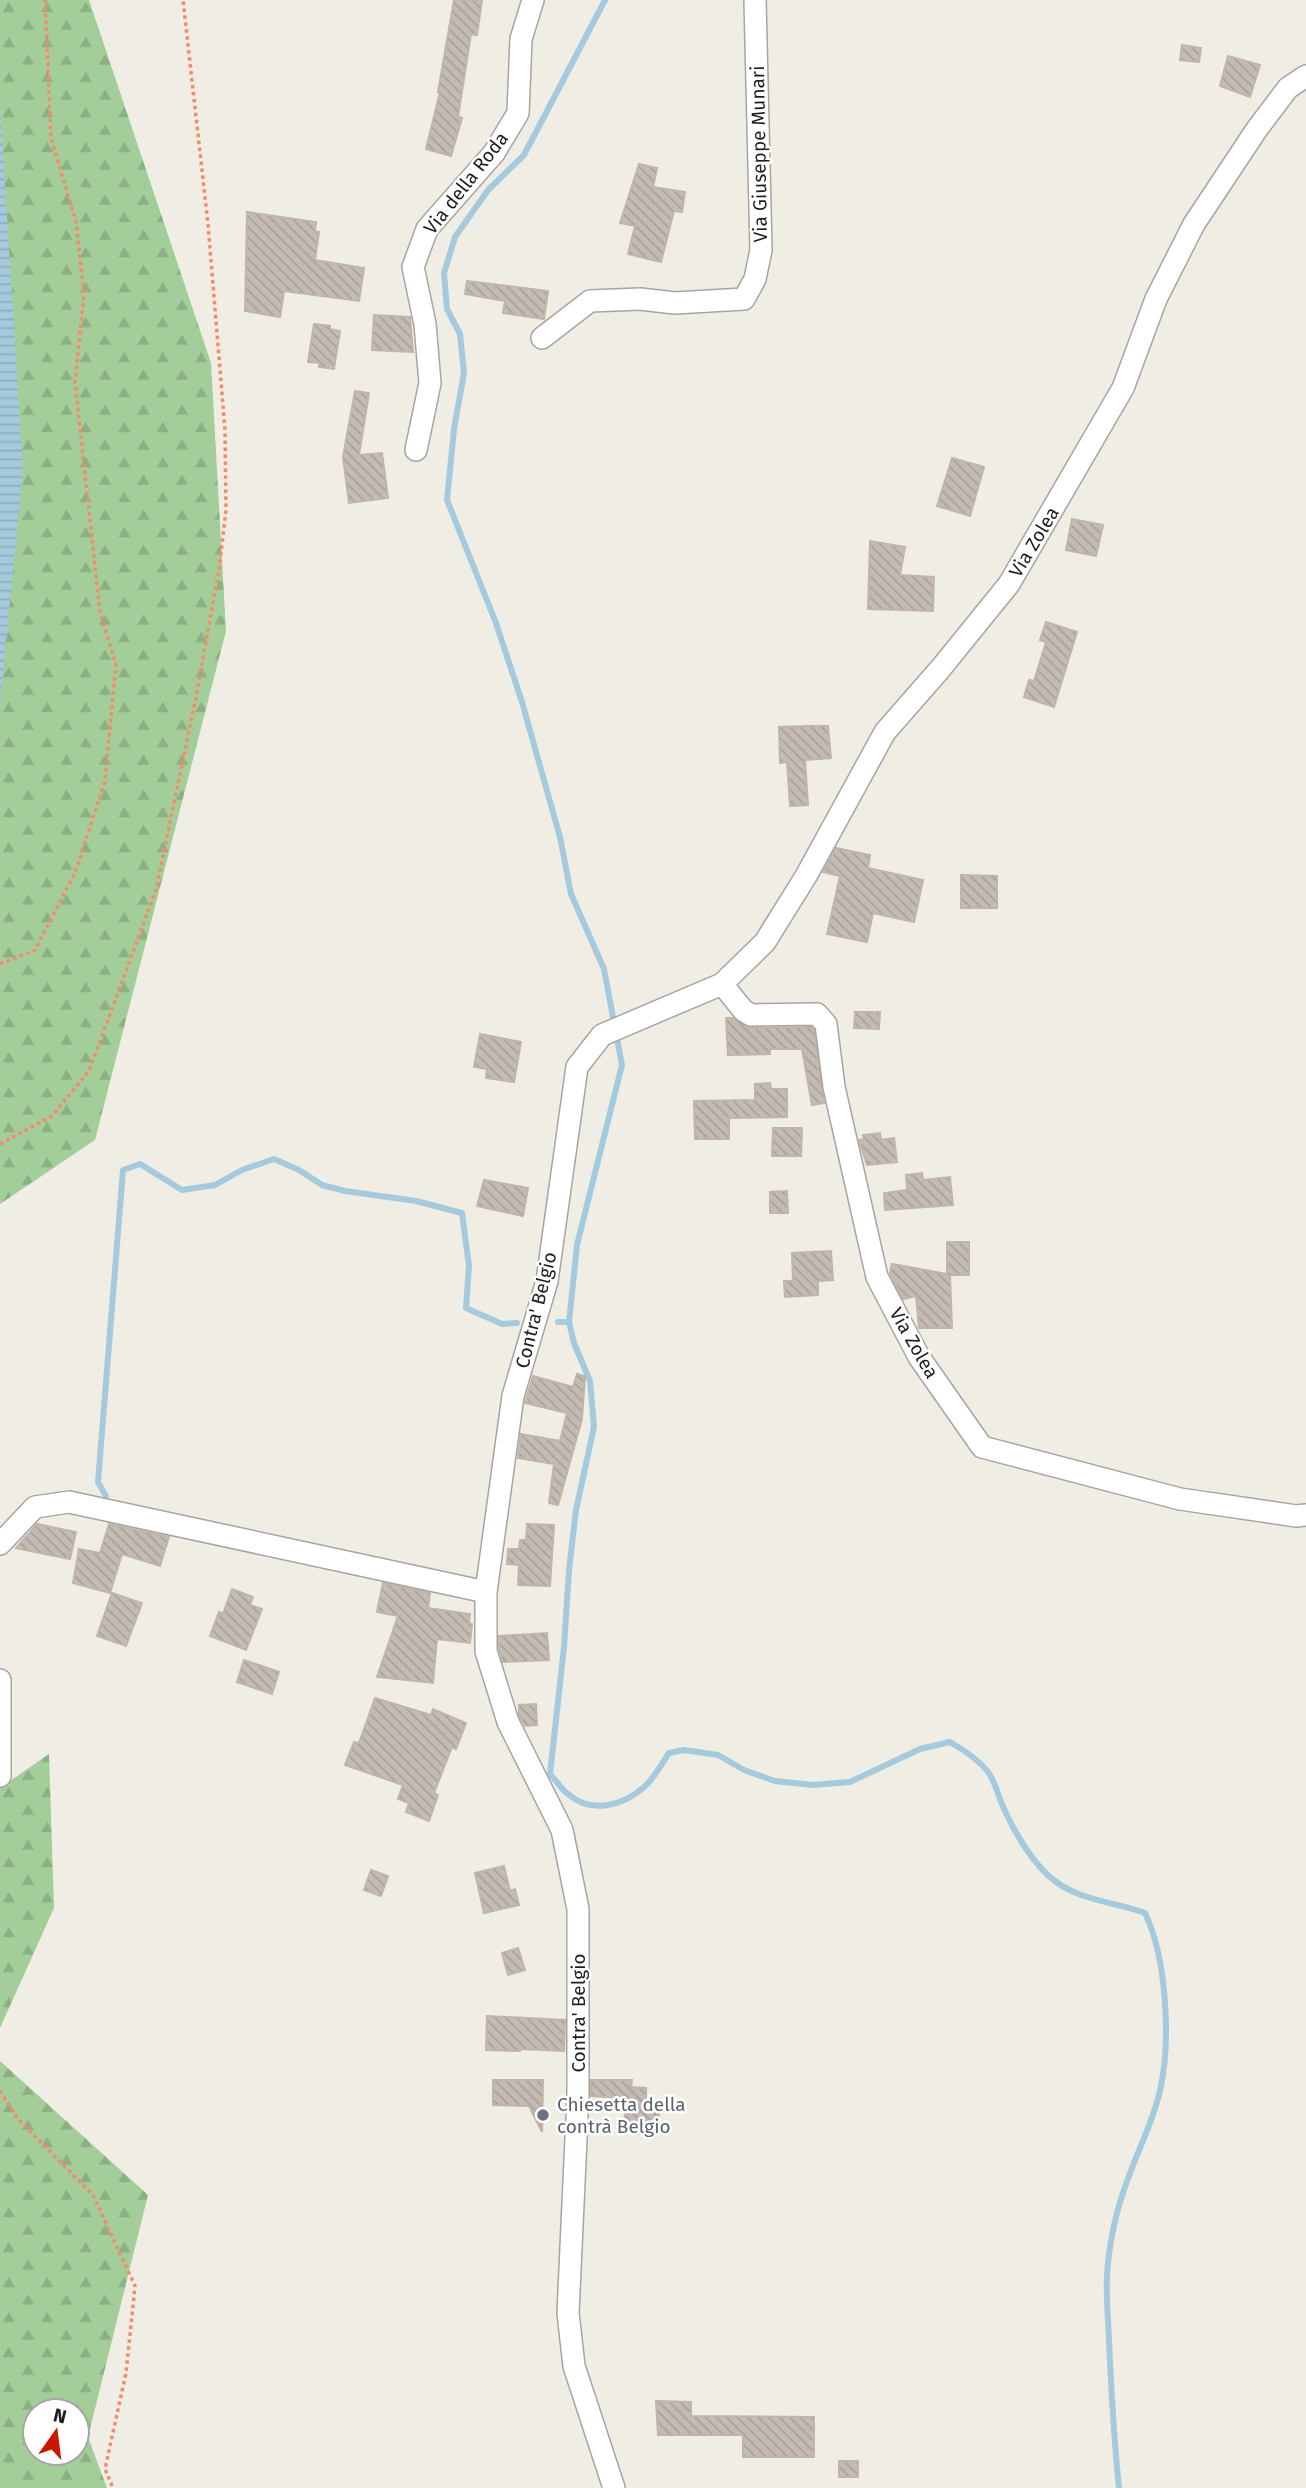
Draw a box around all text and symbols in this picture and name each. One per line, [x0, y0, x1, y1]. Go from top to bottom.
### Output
street label: Via Giuseppe Munari [746, 65, 772, 243]
street label: Via della Roda [419, 127, 513, 239]
street label: Via Zolea [1004, 503, 1064, 581]
street label: Contra' Belgio [510, 1249, 562, 1371]
street label: Via Zolea [885, 1304, 943, 1382]
street label: Contra' Belgio [567, 1953, 590, 2073]
place label: Chiesetta della contrà Belgio [557, 2093, 686, 2138]
marker: Chiesetta della contrà Belgio [535, 2107, 551, 2123]
north arrow [21, 2397, 91, 2467]
text: N [51, 2403, 69, 2429]

